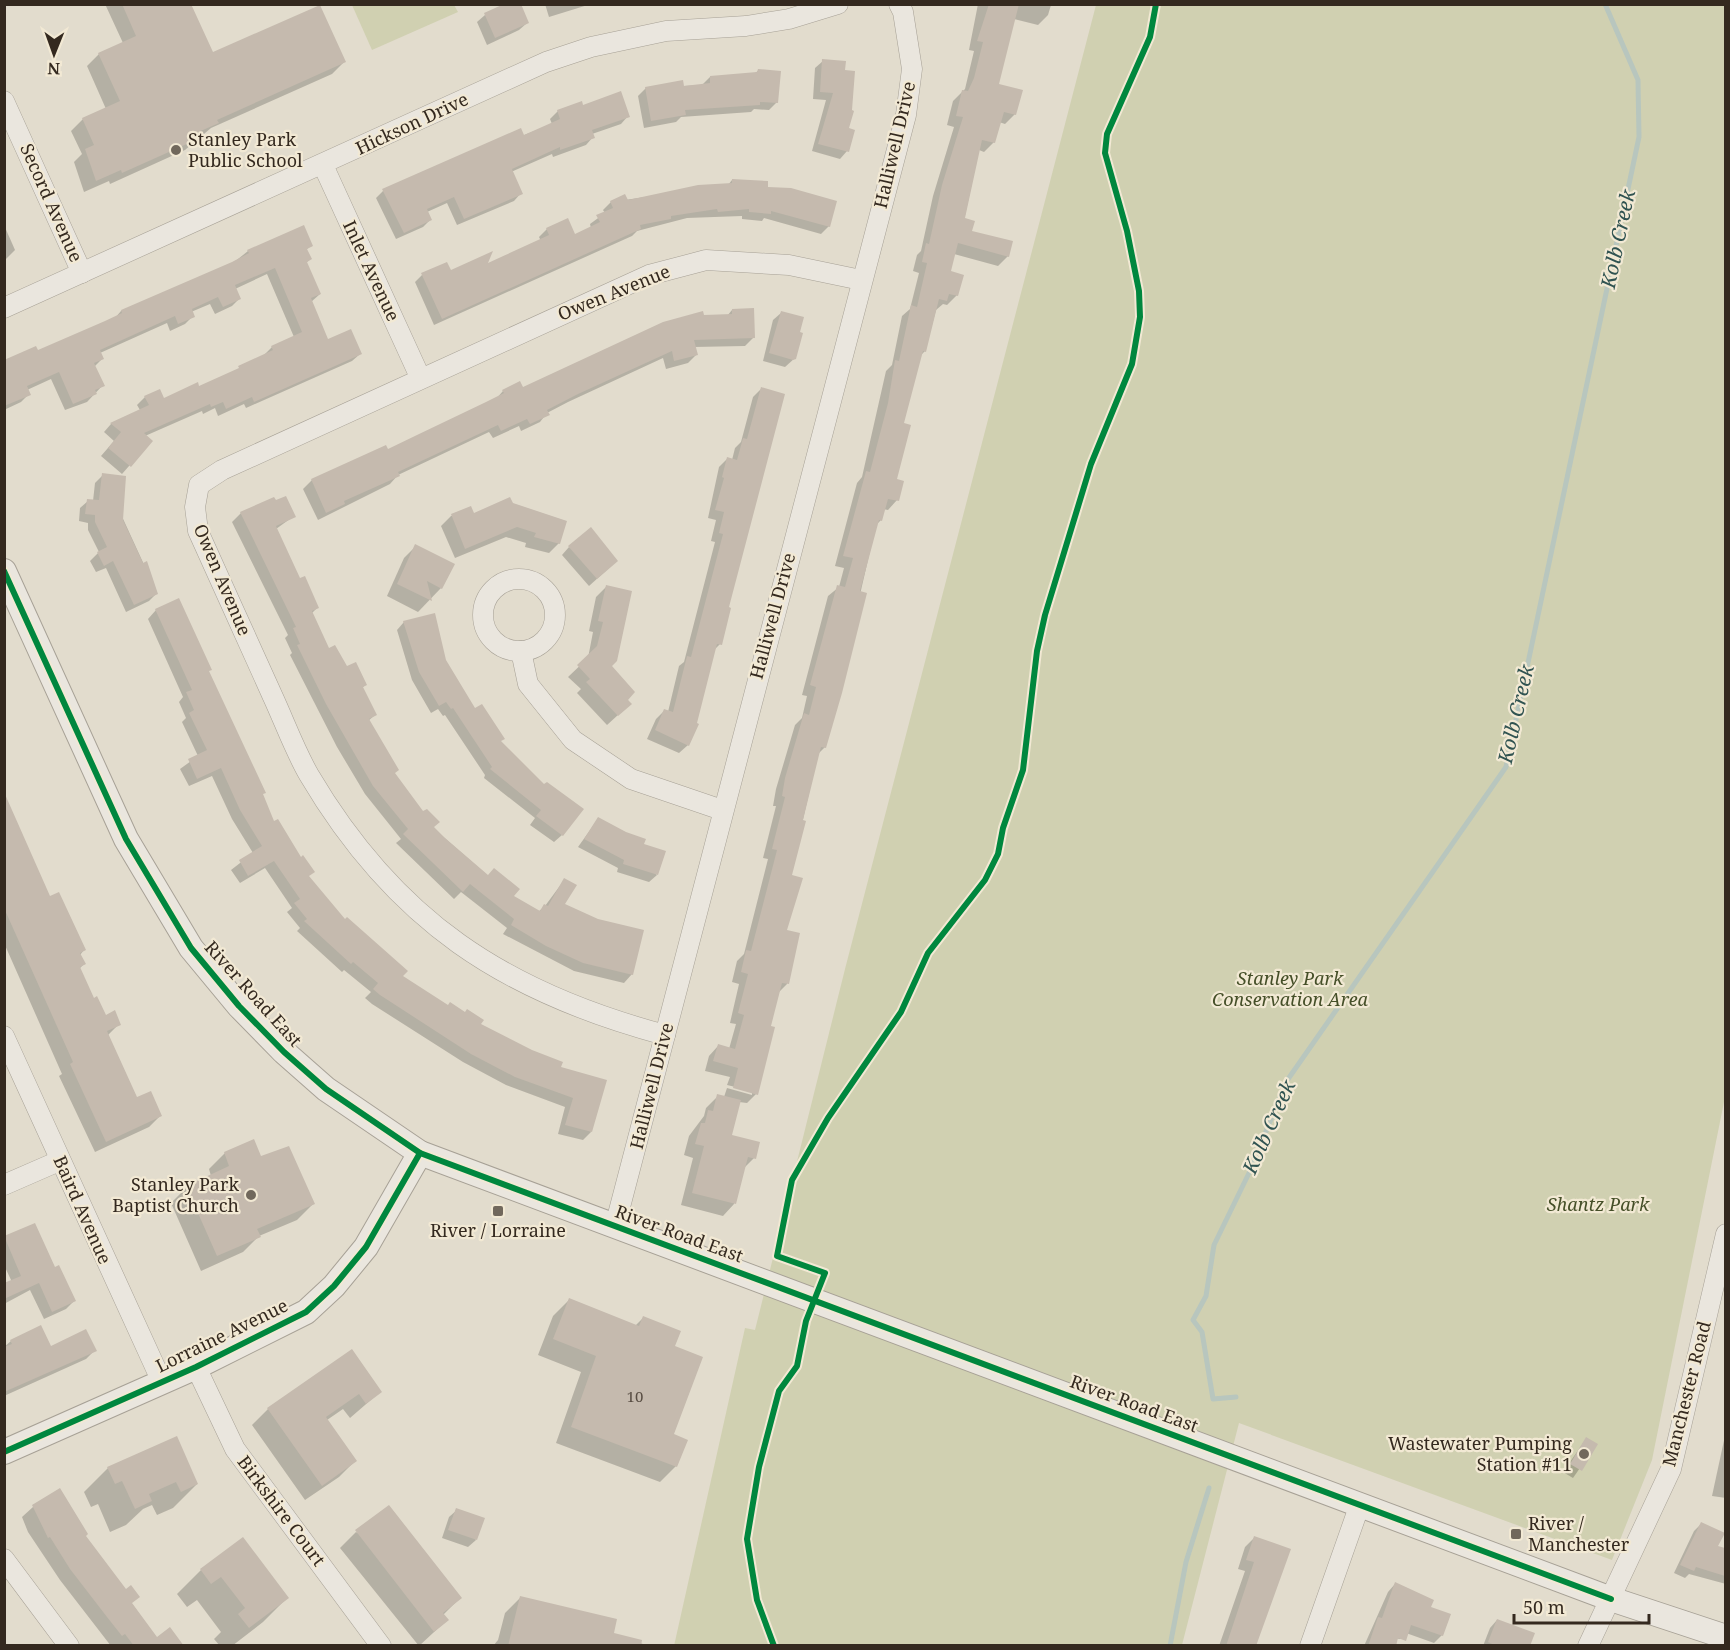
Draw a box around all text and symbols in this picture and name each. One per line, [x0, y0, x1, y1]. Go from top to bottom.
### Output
north arrow [24, 24, 84, 84]
text: N [47, 58, 60, 80]
street label: Halliwell Drive [868, 79, 920, 211]
street label: Hickson Drive [351, 87, 472, 160]
place label: Stanley Park Public School [188, 127, 303, 172]
street label: Secord Avenue [15, 140, 89, 266]
marker: Stanley Park Public School [169, 143, 183, 157]
water label: Kolb Creek [1594, 186, 1641, 292]
street label: Inlet Avenue [338, 216, 406, 325]
street label: Owen Avenue [554, 259, 673, 326]
street label: Owen Avenue [189, 520, 257, 639]
street label: Halliwell Drive [744, 550, 800, 681]
water label: Kolb Creek [1491, 661, 1540, 767]
street label: River Road East [200, 935, 308, 1051]
park label: Stanley Park Conservation Area [1212, 966, 1369, 1011]
street label: Halliwell Drive [624, 1020, 678, 1152]
water label: Kolb Creek [1235, 1075, 1302, 1179]
street label: Baird Avenue [48, 1152, 118, 1268]
place label: Stanley Park Baptist Church [112, 1172, 239, 1217]
marker: Stanley Park Baptist Church [244, 1188, 258, 1202]
park label: Shantz Park [1547, 1192, 1650, 1216]
street label: River Road East [612, 1199, 747, 1267]
marker: River / Lorraine [491, 1204, 505, 1218]
place label: River / Lorraine [430, 1218, 566, 1242]
street label: Lorraine Avenue [151, 1293, 292, 1378]
street label: Manchester Road [1656, 1318, 1716, 1469]
street label: River Road East [1067, 1369, 1202, 1437]
house number: 10 [627, 1386, 643, 1406]
place label: Wastewater Pumping Station #11 [1388, 1431, 1572, 1476]
marker: Wastewater Pumping Station #11 [1577, 1447, 1591, 1461]
street label: Birkshire Court [232, 1450, 331, 1570]
place label: River / Manchester [1528, 1511, 1630, 1556]
marker: River / Manchester [1509, 1527, 1523, 1541]
scale bar [1514, 1587, 1649, 1625]
text: 50 m [1523, 1595, 1565, 1619]

